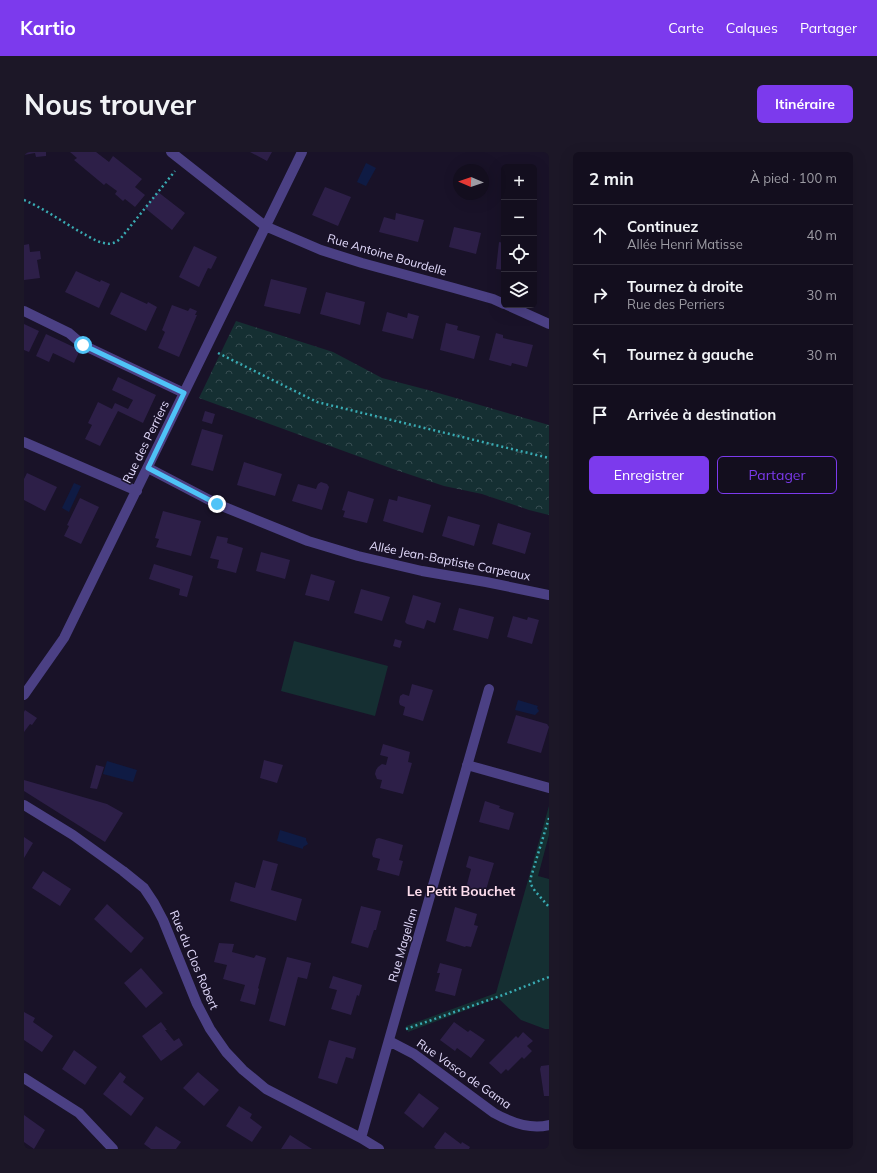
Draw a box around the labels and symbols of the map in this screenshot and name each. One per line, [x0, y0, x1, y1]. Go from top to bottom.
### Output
north arrow [453, 164, 489, 200]
street label: Rue Antoine Bourdelle [326, 230, 449, 279]
route start [74, 336, 92, 354]
street label: Rue des Perriers [119, 398, 172, 486]
route end [208, 495, 226, 513]
street label: Allée Jean-Baptiste Carpeaux [368, 538, 532, 584]
district label: Le Petit Bouchet [407, 882, 516, 900]
street label: Rue Magellan [385, 906, 420, 984]
street label: Rue du Clos Robert [167, 908, 222, 1012]
street label: Rue Vasco de Gama [414, 1035, 515, 1112]

